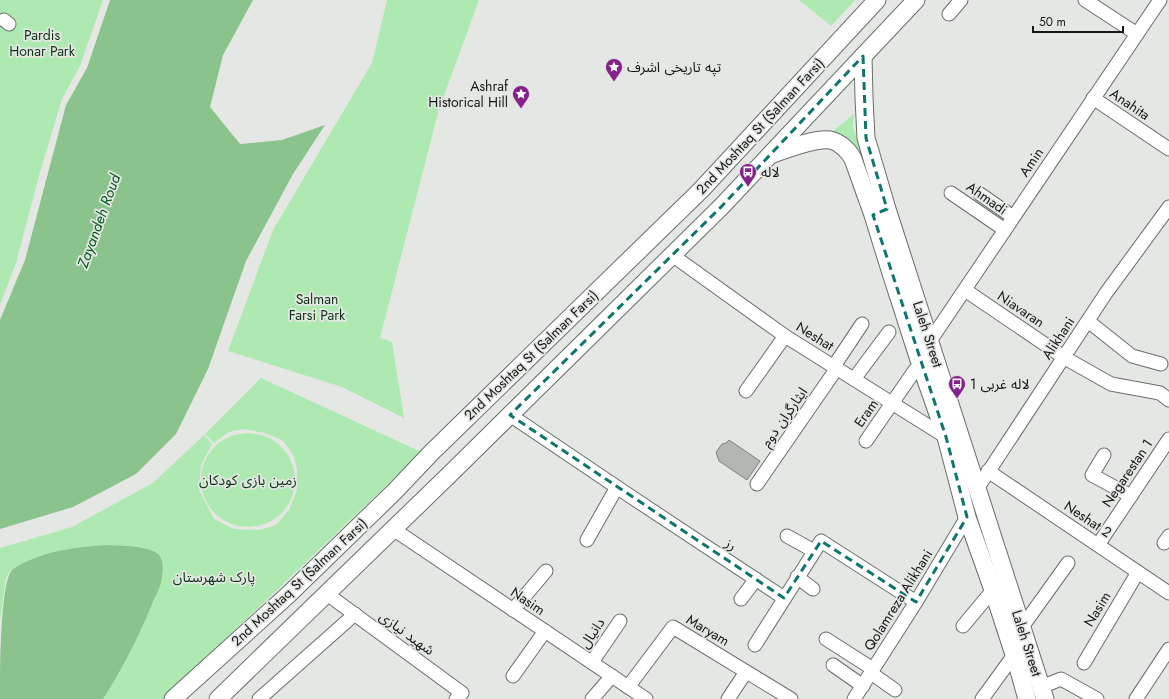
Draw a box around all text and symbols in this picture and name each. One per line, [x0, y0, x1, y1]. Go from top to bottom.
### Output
scale bar [1033, 8, 1123, 34]
text: 50 m [1039, 13, 1066, 31]
park label: Pardis Honar Park [9, 25, 76, 61]
street label: 2nd Moshtaq St (Salman Farsi) [691, 53, 829, 199]
place icon: تپه تاریخی اشرف [604, 57, 624, 82]
place label: تپه تاریخی اشرف [627, 57, 721, 77]
place label: Ashraf Historical Hill [428, 76, 509, 112]
street label: Anahita [1106, 83, 1154, 125]
place icon: Ashraf Historical Hill [511, 84, 531, 109]
street label: Amin [1014, 143, 1048, 181]
bus stop icon: لاله [738, 162, 758, 187]
place label: لاله [761, 162, 780, 182]
water label: Zayandeh Roud [71, 170, 126, 272]
street label: Ahmadi [962, 177, 1012, 219]
street label: 2nd Moshtaq St (Salman Farsi) [459, 285, 603, 425]
street label: Niavaran [993, 286, 1049, 332]
park label: Salman Farsi Park [289, 289, 346, 325]
street label: Laleh Street [908, 298, 948, 370]
street label: Alikhani [1037, 313, 1079, 363]
street label: Neshat [792, 317, 838, 356]
bus stop icon: لاله غربی 1 [947, 374, 967, 399]
place label: لاله غربی 1 [970, 374, 1030, 394]
street label: ایثارگران دوم [756, 383, 813, 452]
street label: Eram [849, 395, 883, 431]
street label: Negarestan 1 [1097, 435, 1157, 511]
park label: زمین بازی کودکان [199, 470, 297, 490]
street label: Neshat 2 [1060, 496, 1116, 542]
street label: 2nd Moshtaq St (Salman Farsi) [226, 513, 372, 651]
street label: رز [720, 532, 741, 555]
street label: Qolamreza Alikhani [859, 546, 937, 654]
park label: پارک شهرستان [173, 567, 255, 587]
street label: Nasim [507, 582, 549, 620]
street label: Nasim [1079, 588, 1115, 630]
street label: شهید نیازی [375, 606, 439, 660]
street label: Laleh Street [1007, 607, 1047, 679]
street label: Maryam [683, 609, 733, 651]
street label: دانیال [575, 614, 610, 652]

